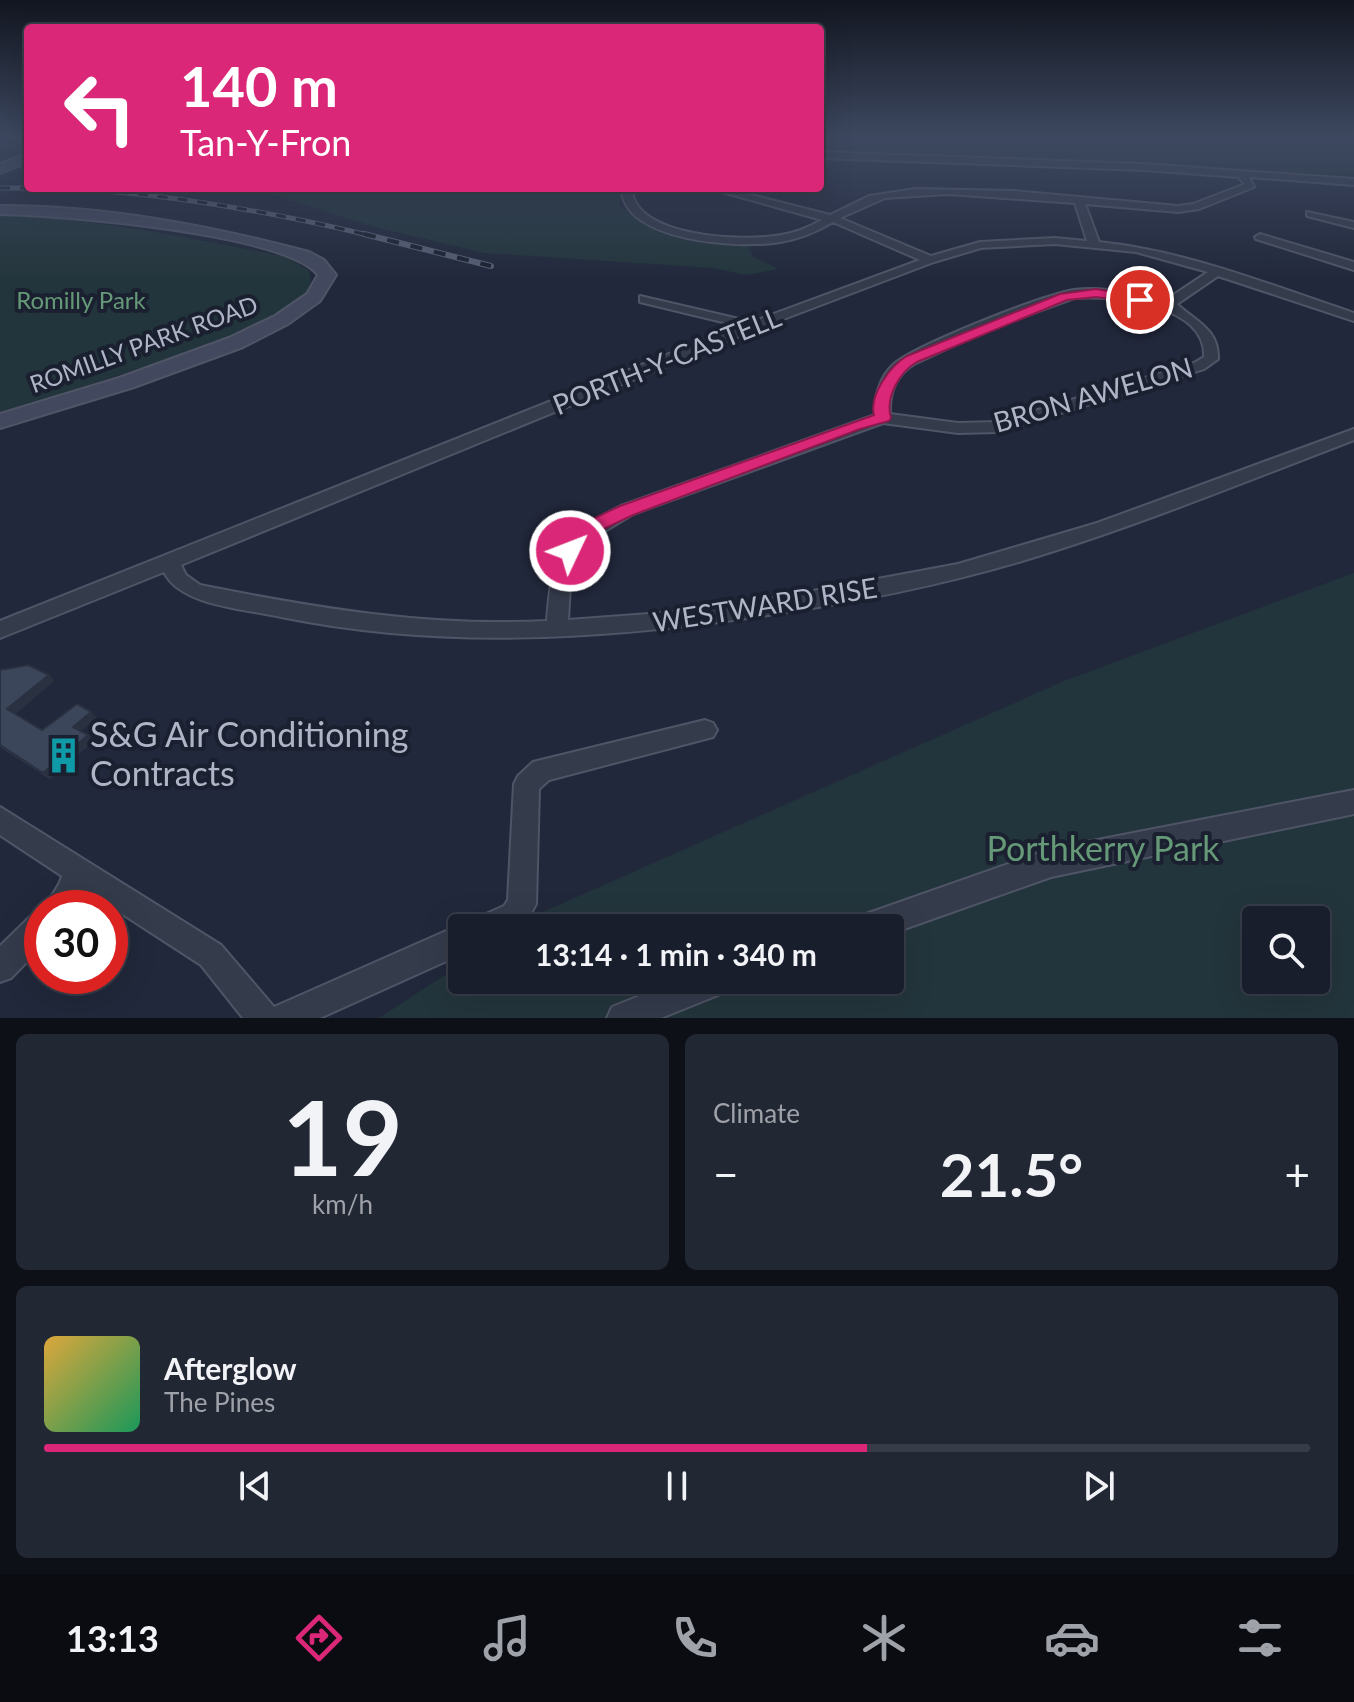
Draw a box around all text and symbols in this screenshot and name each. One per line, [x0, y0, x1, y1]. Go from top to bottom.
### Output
text: 140 m [180, 52, 338, 119]
icon: left [48, 56, 152, 160]
text: Tan-Y-Fron [180, 120, 351, 164]
pin [1106, 266, 1174, 334]
icon: arrive [1118, 278, 1162, 322]
park label: Romilly Park [16, 285, 147, 314]
street label: ROMILLY PARK ROAD [26, 289, 261, 398]
street label: PORTH-Y-CASTELL [548, 299, 786, 421]
street label: BRON AWELON [989, 349, 1196, 439]
position arrow [528, 509, 612, 593]
street label: WESTWARD RISE [650, 570, 879, 639]
place label: S&G Air Conditioning Contracts [90, 713, 408, 793]
building icon: S&G Air Conditioning Contracts [45, 736, 83, 774]
park label: Porthkerry Park [986, 827, 1220, 868]
speed limit sign: 30 [24, 890, 128, 994]
map controls [1242, 906, 1330, 994]
button: search [1242, 906, 1330, 994]
text: 13:14 · 1 min · 340 m [535, 936, 817, 972]
text: 19 [282, 1073, 403, 1198]
text: Climate [713, 1097, 800, 1129]
text: 21.5° [940, 1138, 1083, 1210]
text: − [713, 1148, 739, 1200]
text: + [1284, 1148, 1310, 1200]
text: km/h [312, 1188, 373, 1220]
text: Afterglow [164, 1350, 297, 1386]
text: The Pines [164, 1386, 275, 1418]
icon: previous [233, 1464, 277, 1508]
icon: pause [655, 1464, 699, 1508]
icon: next [1077, 1464, 1121, 1508]
icon: directions [291, 1610, 347, 1666]
icon: music [479, 1610, 535, 1666]
icon: phone [667, 1610, 723, 1666]
icon: climate [856, 1610, 912, 1666]
icon: car [1044, 1610, 1100, 1666]
icon: filters [1232, 1610, 1288, 1666]
text: 13:13 [66, 1616, 159, 1660]

